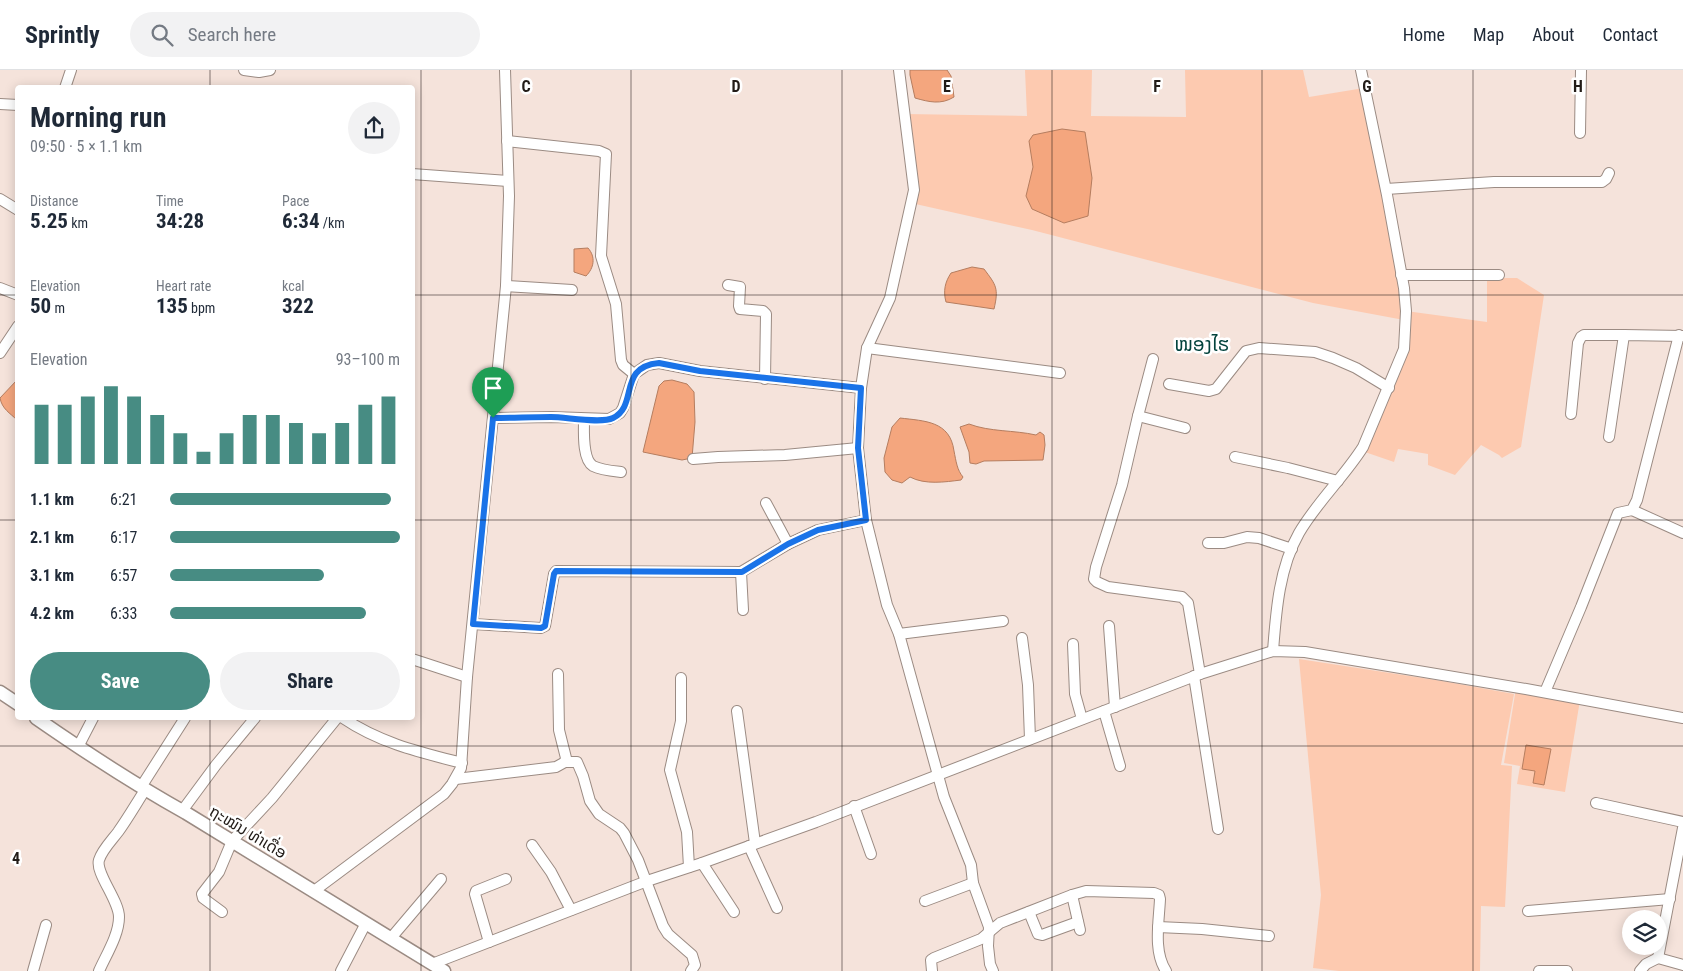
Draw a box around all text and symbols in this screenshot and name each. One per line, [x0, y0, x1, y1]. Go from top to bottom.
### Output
search box [130, 12, 480, 57]
text: Sprintly [25, 21, 100, 49]
icon: search [148, 21, 176, 49]
text: Search here [188, 23, 276, 46]
text: Home [1403, 24, 1445, 45]
text: Map [1473, 24, 1504, 45]
text: About [1532, 24, 1574, 45]
text: Contact [1602, 24, 1658, 45]
text: C [521, 77, 531, 96]
text: D [731, 77, 741, 96]
text: E [943, 77, 951, 96]
text: F [1153, 77, 1161, 96]
text: G [1362, 77, 1372, 96]
text: H [1573, 77, 1583, 96]
text: Morning run [30, 101, 166, 134]
button: share [348, 102, 400, 154]
text: 09:50 · 5 × 1.1 km [30, 137, 142, 156]
text: Distance [30, 193, 78, 209]
text: Time [156, 193, 184, 209]
text: Pace [282, 193, 309, 209]
text: 5.25 [30, 209, 68, 233]
text: 34:28 [156, 209, 204, 233]
text: 6:34 [282, 209, 320, 233]
text: km [68, 215, 88, 231]
text: /km [320, 215, 345, 231]
text: Elevation [30, 278, 80, 294]
text: Heart rate [156, 278, 211, 294]
text: kcal [282, 278, 305, 294]
text: 50 [30, 294, 51, 318]
text: 135 [156, 294, 188, 318]
text: 322 [282, 294, 314, 318]
text: m [51, 300, 65, 316]
text: bpm [188, 300, 215, 316]
district label: ໜອງໄຮ [1174, 333, 1230, 356]
text: Elevation [30, 350, 88, 369]
text: 93–100 m [336, 350, 400, 369]
pin [472, 367, 514, 418]
icon: arrive [479, 374, 507, 402]
text: 1.1 km [30, 490, 74, 509]
text: 6:21 [110, 490, 137, 509]
text: 2.1 km [30, 528, 74, 547]
text: 6:17 [110, 528, 137, 547]
text: 3.1 km [30, 566, 74, 585]
text: 6:57 [110, 566, 137, 585]
text: 4.2 km [30, 604, 74, 623]
text: 6:33 [110, 604, 137, 623]
button: Save [30, 652, 210, 710]
button: Share [220, 652, 400, 710]
street label: ຖະໝົນ ທ່າເດື່ອ [206, 799, 292, 862]
text: 4 [12, 849, 20, 868]
map controls [1622, 910, 1667, 955]
button: layers [1622, 910, 1667, 955]

